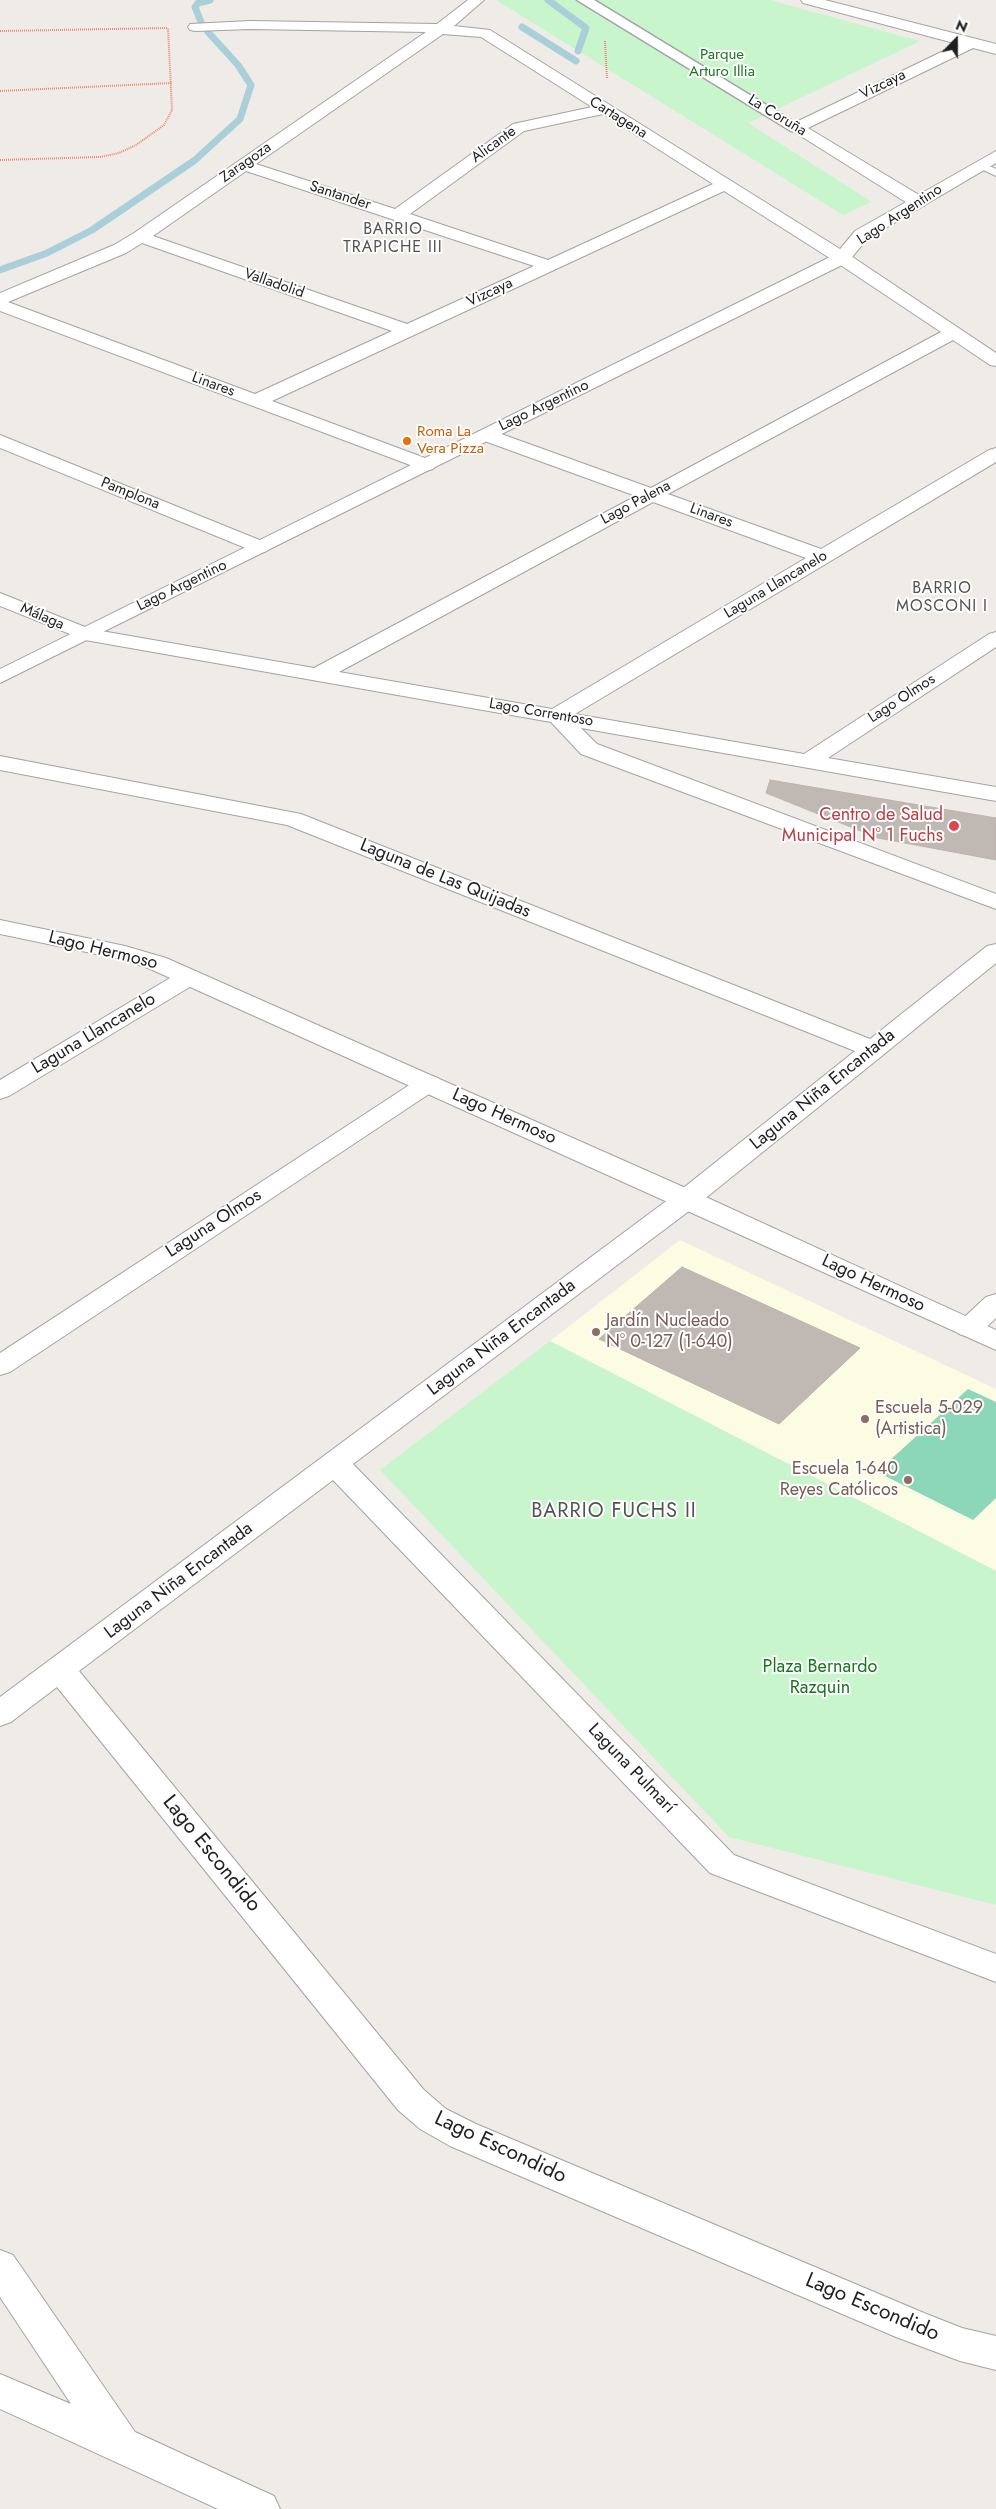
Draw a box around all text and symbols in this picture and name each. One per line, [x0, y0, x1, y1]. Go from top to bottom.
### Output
north arrow [931, 15, 981, 65]
text: N [953, 15, 971, 37]
park label: Parque Arturo Illia [689, 46, 755, 81]
street label: Vizcaya [857, 66, 909, 104]
street label: La Coruña [744, 92, 810, 140]
street label: Cartagena [586, 93, 650, 143]
street label: Alicante [468, 123, 520, 167]
street label: Zaragoza [217, 139, 275, 187]
street label: Santander [307, 178, 373, 214]
street label: Lago Argentino [854, 181, 946, 249]
district label: BARRIO TRAPICHE III [342, 220, 444, 258]
street label: Valladolid [242, 265, 306, 303]
street label: Vizcaya [464, 275, 516, 311]
street label: Linares [189, 369, 237, 401]
street label: Lago Argentino [496, 376, 592, 436]
place label: Roma La Vera Pizza [417, 423, 484, 458]
marker: Roma La Vera Pizza [401, 435, 413, 447]
street label: Pamplona [98, 474, 162, 514]
street label: Lago Palena [598, 477, 674, 529]
street label: Linares [687, 500, 735, 532]
street label: Laguna Llancanelo [721, 547, 831, 623]
street label: Lago Argentino [134, 556, 230, 616]
district label: BARRIO MOSCONI I [895, 579, 989, 617]
street label: Málaga [17, 600, 67, 634]
street label: Lago Olmos [865, 671, 939, 727]
street label: Lago Correntoso [488, 695, 594, 731]
place label: Centro de Salud Municipal N° 1 Fuchs [782, 805, 943, 848]
marker: Centro de Salud Municipal N° 1 Fuchs [947, 819, 961, 833]
street label: Laguna de Las Quijadas [357, 835, 533, 923]
street label: Lago Hermoso [46, 927, 160, 975]
street label: Laguna Llancanelo [28, 989, 160, 1079]
street label: Laguna Niña Encantada [746, 1025, 900, 1155]
street label: Lago Hermoso [449, 1084, 559, 1150]
street label: Laguna Olmos [162, 1185, 266, 1263]
street label: Lago Hermoso [818, 1251, 928, 1317]
street label: Laguna Niña Encantada [424, 1275, 580, 1401]
place label: Jardín Nucleado N° 0-127 (1-640) [606, 1311, 733, 1354]
marker: Jardín Nucleado N° 0-127 (1-640) [590, 1326, 602, 1338]
place label: Escuela 5-029 (Artistica) [875, 1398, 983, 1440]
marker: Escuela 5-029 (Artistica) [859, 1413, 871, 1425]
place label: Escuela 1-640 Reyes Católicos [780, 1459, 898, 1502]
marker: Escuela 1-640 Reyes Católicos [902, 1474, 914, 1486]
district label: BARRIO FUCHS II [529, 1500, 699, 1524]
street label: Laguna Niña Encantada [101, 1518, 257, 1644]
park label: Plaza Bernardo Razquin [763, 1657, 877, 1700]
street label: Laguna Pulmarí [583, 1720, 679, 1818]
street label: Lago Escondido [156, 1791, 266, 1917]
street label: Lago Escondido [430, 2106, 570, 2190]
street label: Lago Escondido [801, 2269, 943, 2347]

